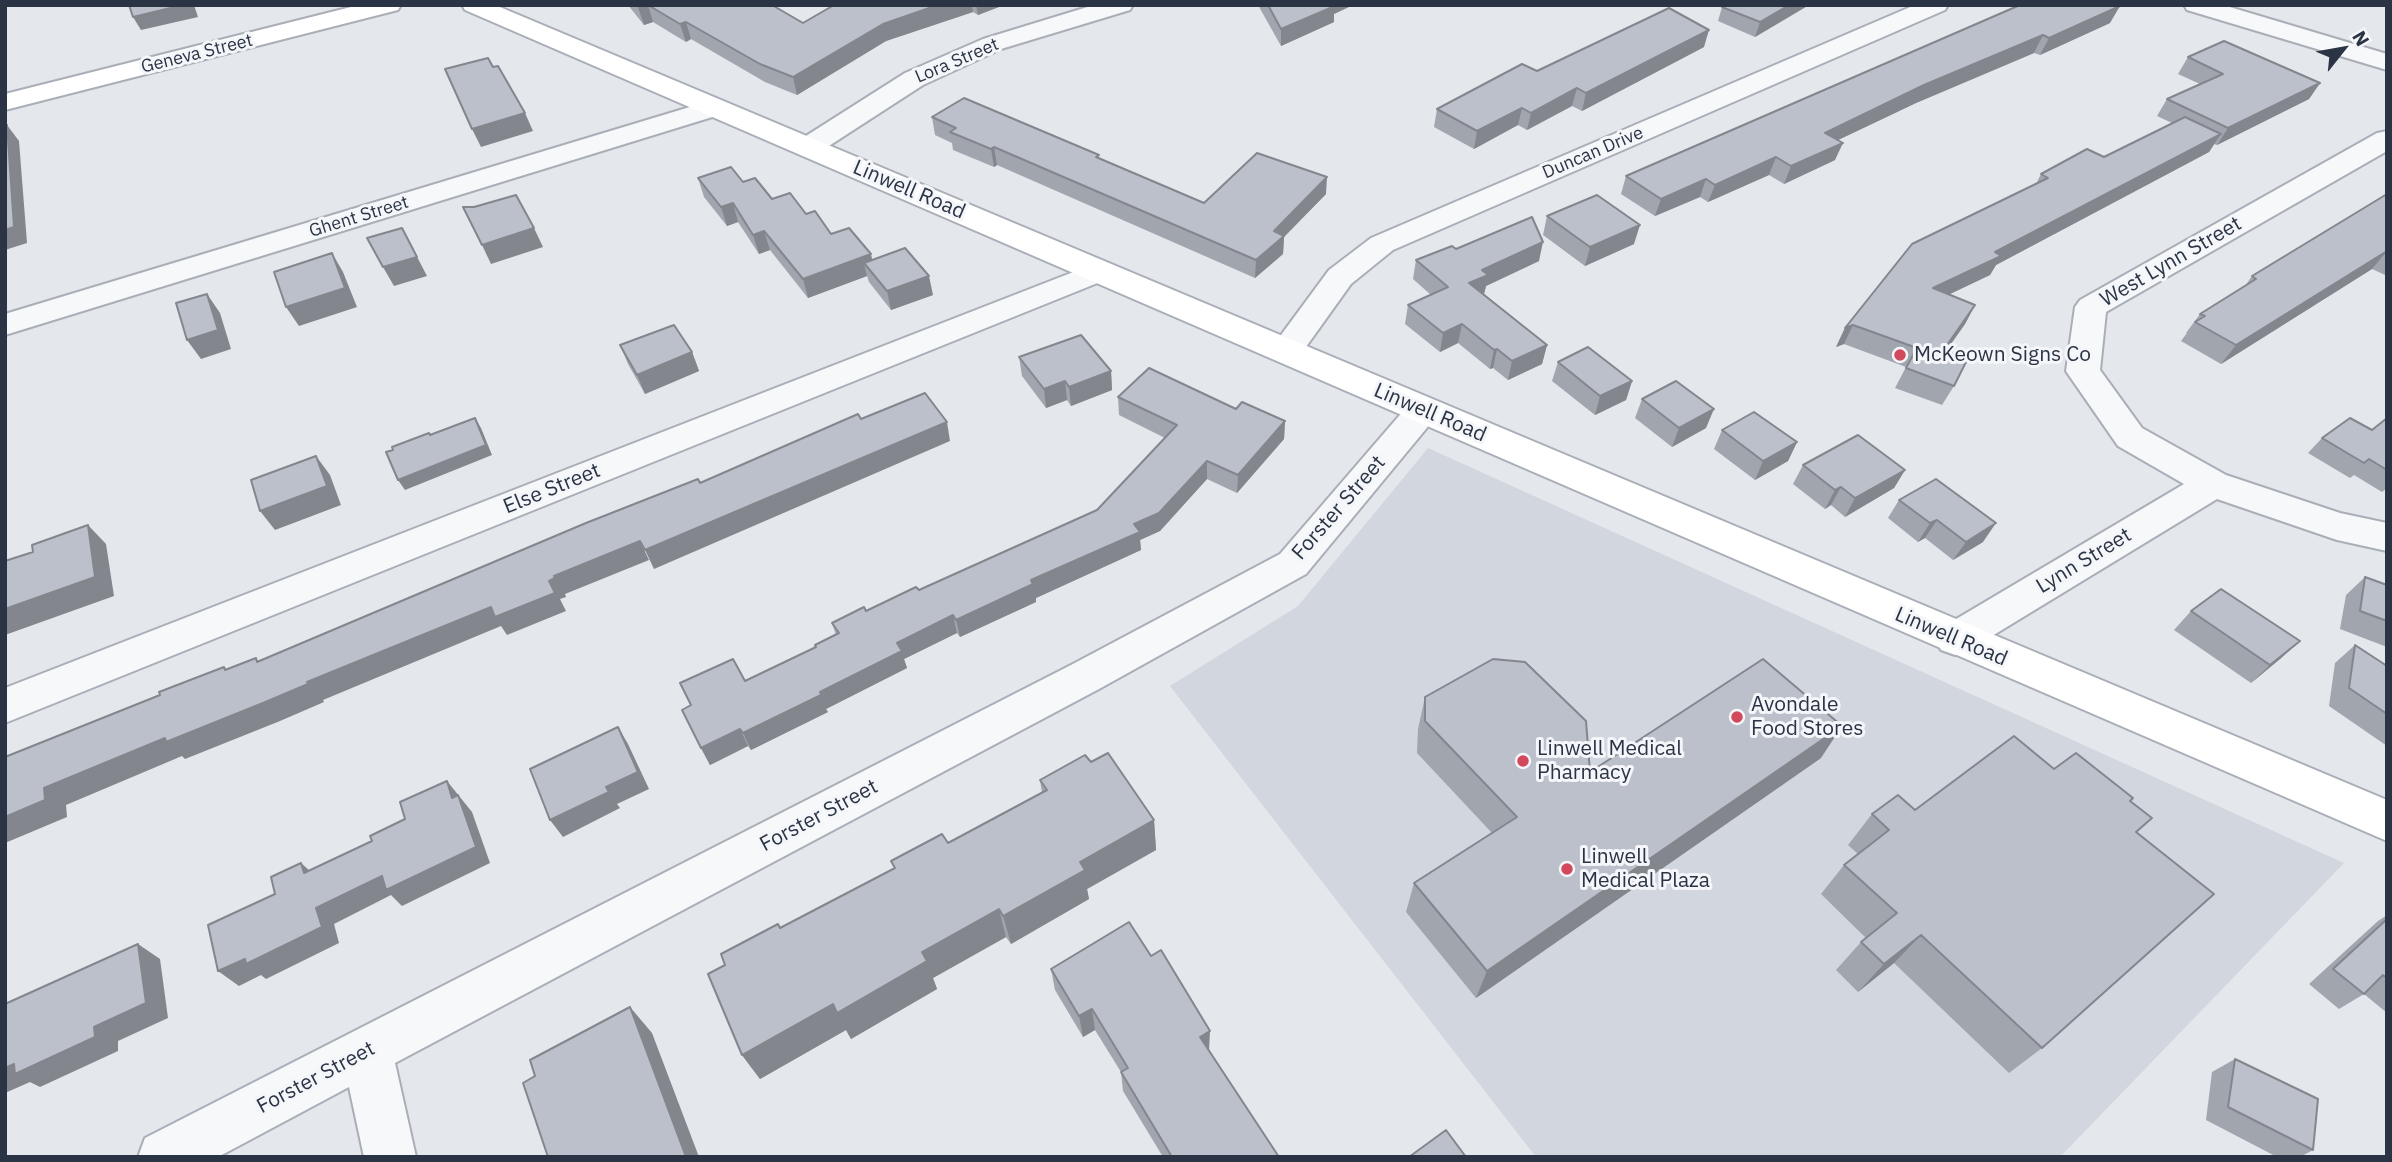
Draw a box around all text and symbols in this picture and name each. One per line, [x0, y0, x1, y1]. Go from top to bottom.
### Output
north arrow [2308, 14, 2378, 84]
text: N [2347, 26, 2375, 50]
street label: Geneva Street [139, 30, 255, 78]
street label: Lora Street [912, 34, 1002, 88]
street label: Duncan Drive [1539, 122, 1647, 184]
street label: Linwell Road [849, 155, 969, 225]
street label: Ghent Street [307, 192, 411, 242]
street label: West Lynn Street [2096, 211, 2246, 313]
place label: McKeown Signs Co [1914, 342, 2091, 368]
marker: McKeown Signs Co [1892, 347, 1908, 363]
street label: Linwell Road [1370, 378, 1490, 448]
street label: Forster Street [1287, 451, 1391, 565]
street label: Else Street [500, 458, 604, 520]
street label: Lynn Street [2032, 523, 2136, 599]
street label: Linwell Road [1891, 602, 2011, 672]
place label: Avondale Food Stores [1751, 692, 1863, 742]
marker: Avondale Food Stores [1729, 709, 1745, 725]
place label: Linwell Medical Pharmacy [1537, 736, 1682, 786]
marker: Linwell Medical Pharmacy [1515, 753, 1531, 769]
street label: Forster Street [756, 774, 882, 858]
place label: Linwell Medical Plaza [1581, 844, 1710, 894]
marker: Linwell Medical Plaza [1559, 861, 1575, 877]
street label: Forster Street [253, 1036, 379, 1120]

